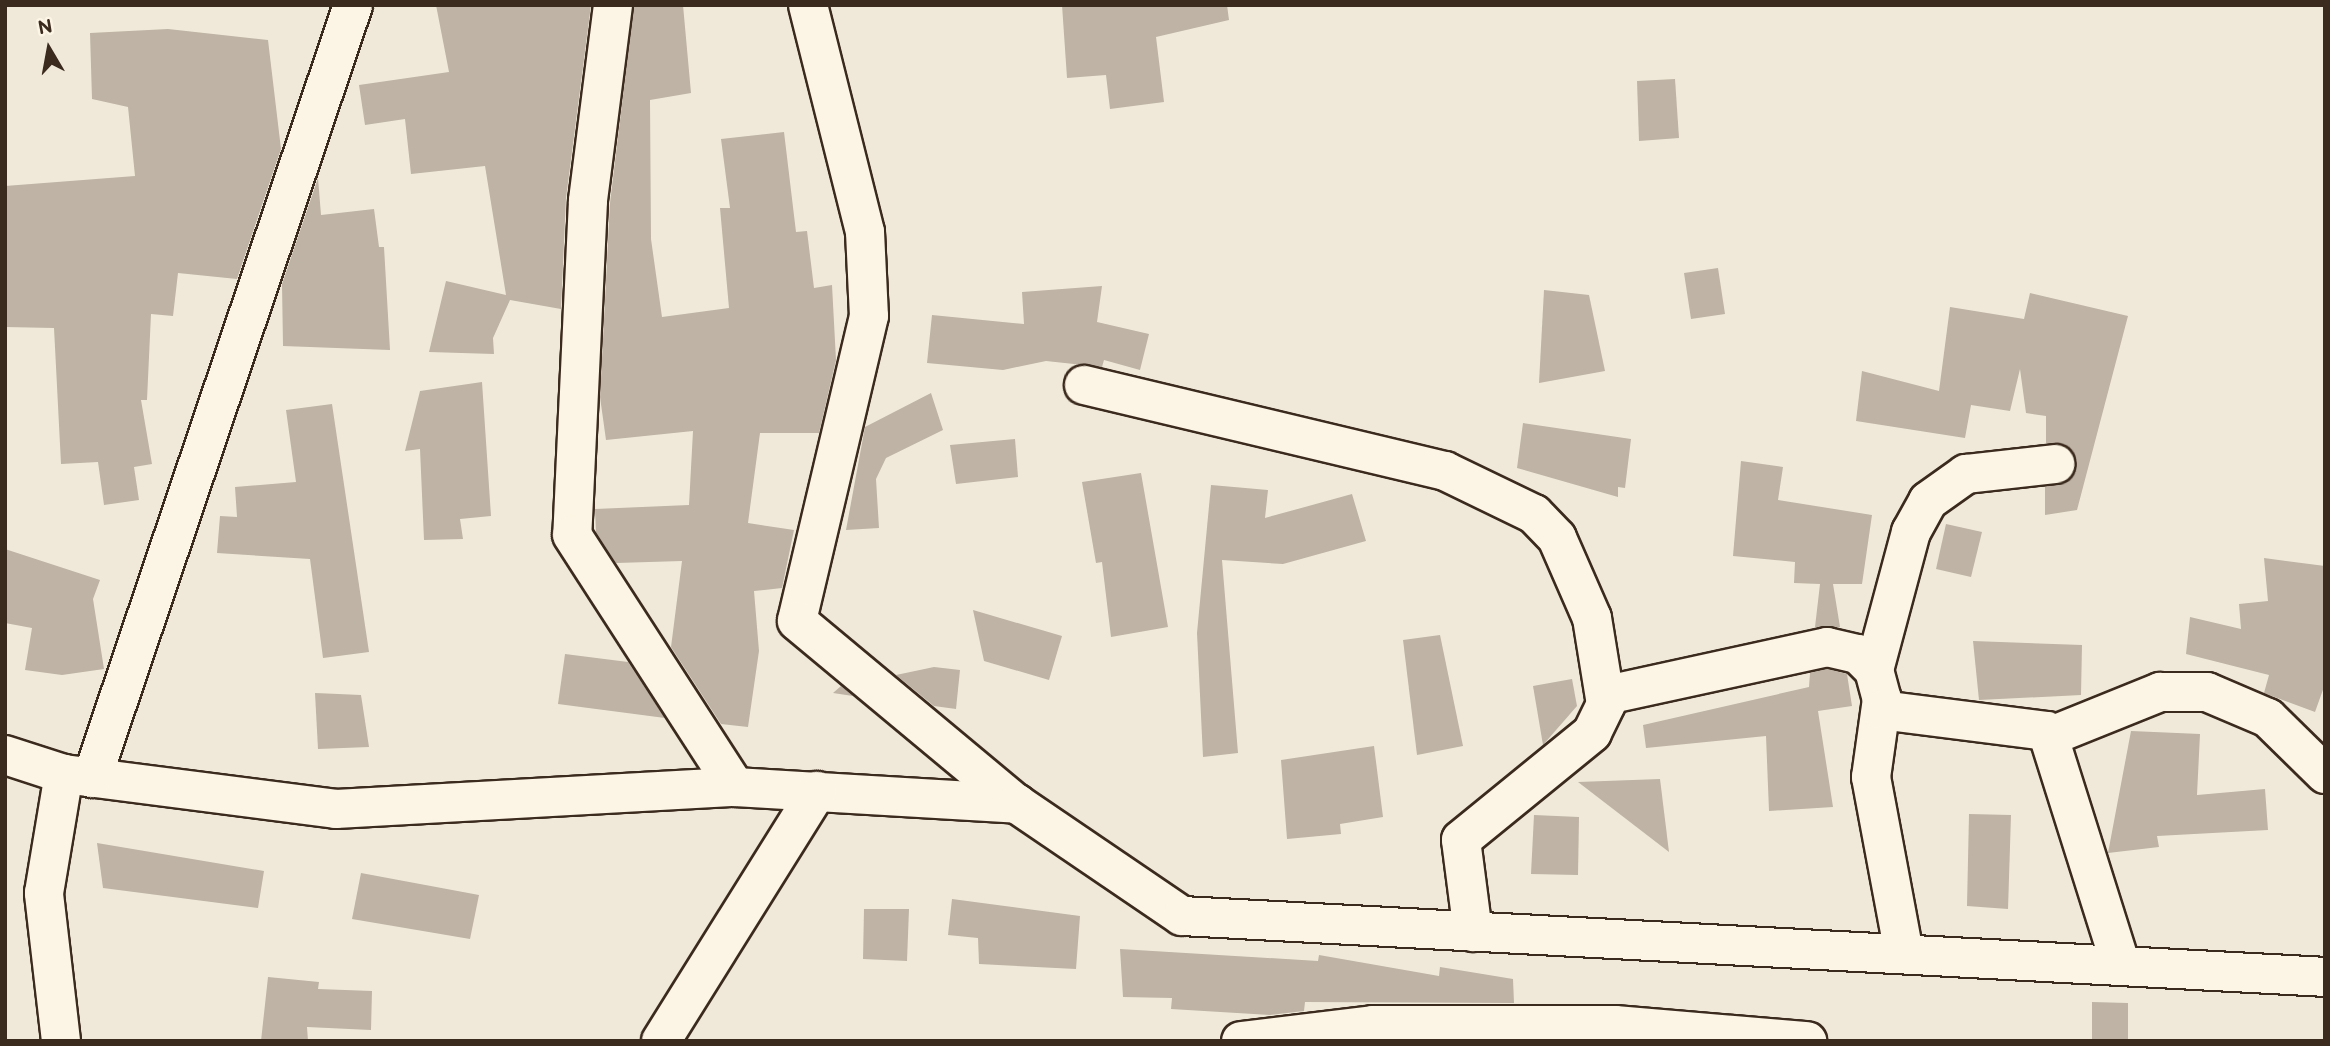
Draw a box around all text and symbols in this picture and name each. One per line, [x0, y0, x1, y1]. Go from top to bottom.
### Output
north arrow [14, 14, 84, 84]
text: N [36, 15, 54, 40]

